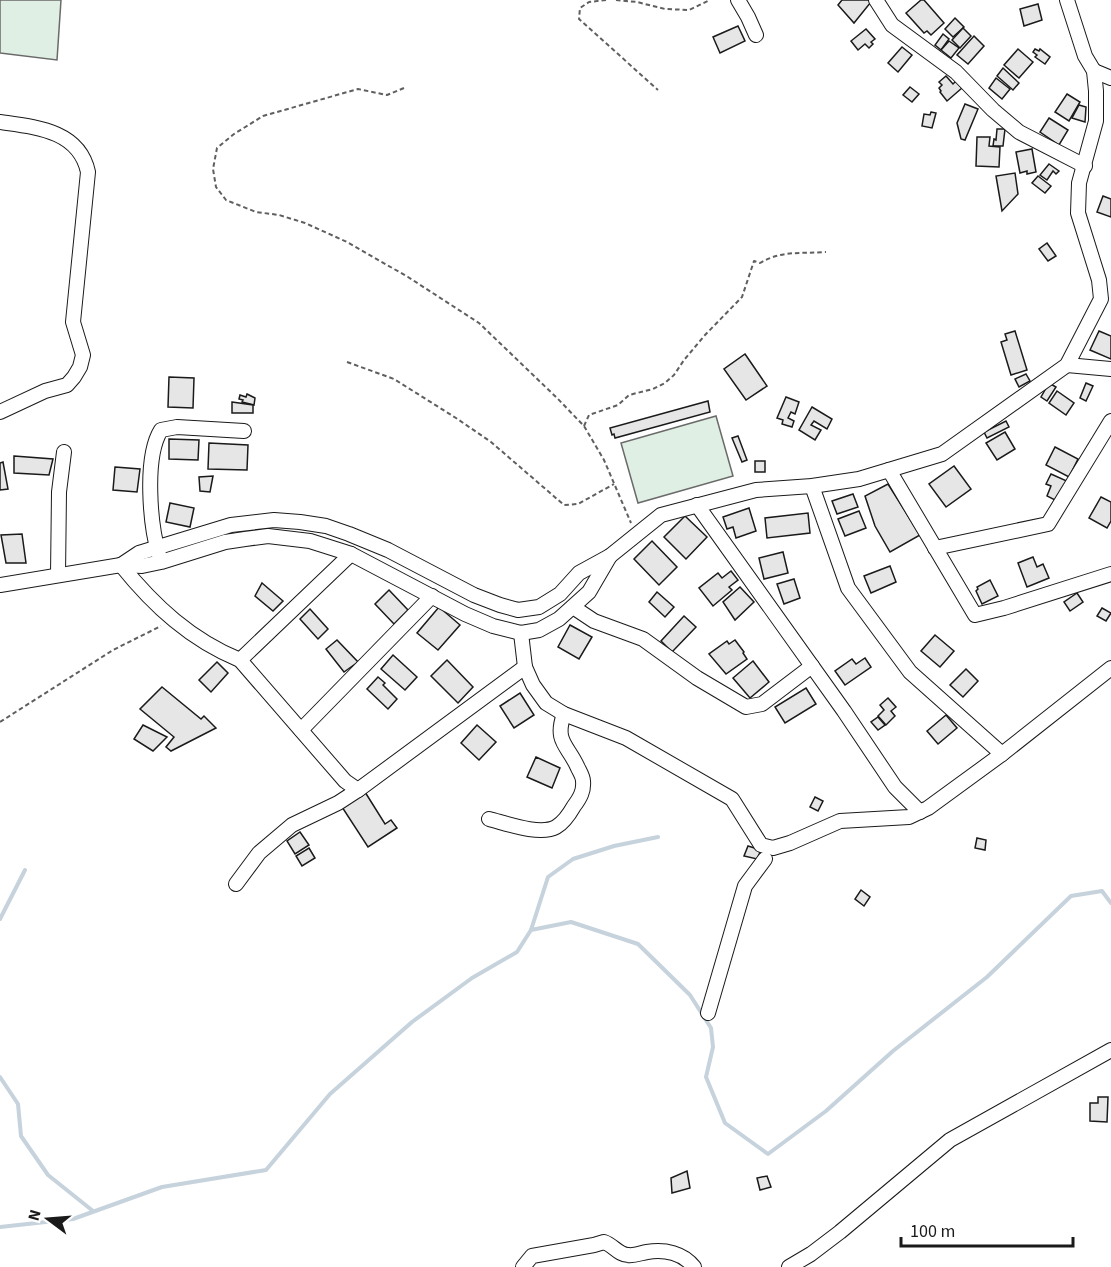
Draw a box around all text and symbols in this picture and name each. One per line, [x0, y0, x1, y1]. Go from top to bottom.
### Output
north arrow [18, 1189, 78, 1249]
text: N [23, 1207, 47, 1223]
scale bar [901, 1210, 1074, 1248]
text: 100 m [910, 1219, 955, 1244]

